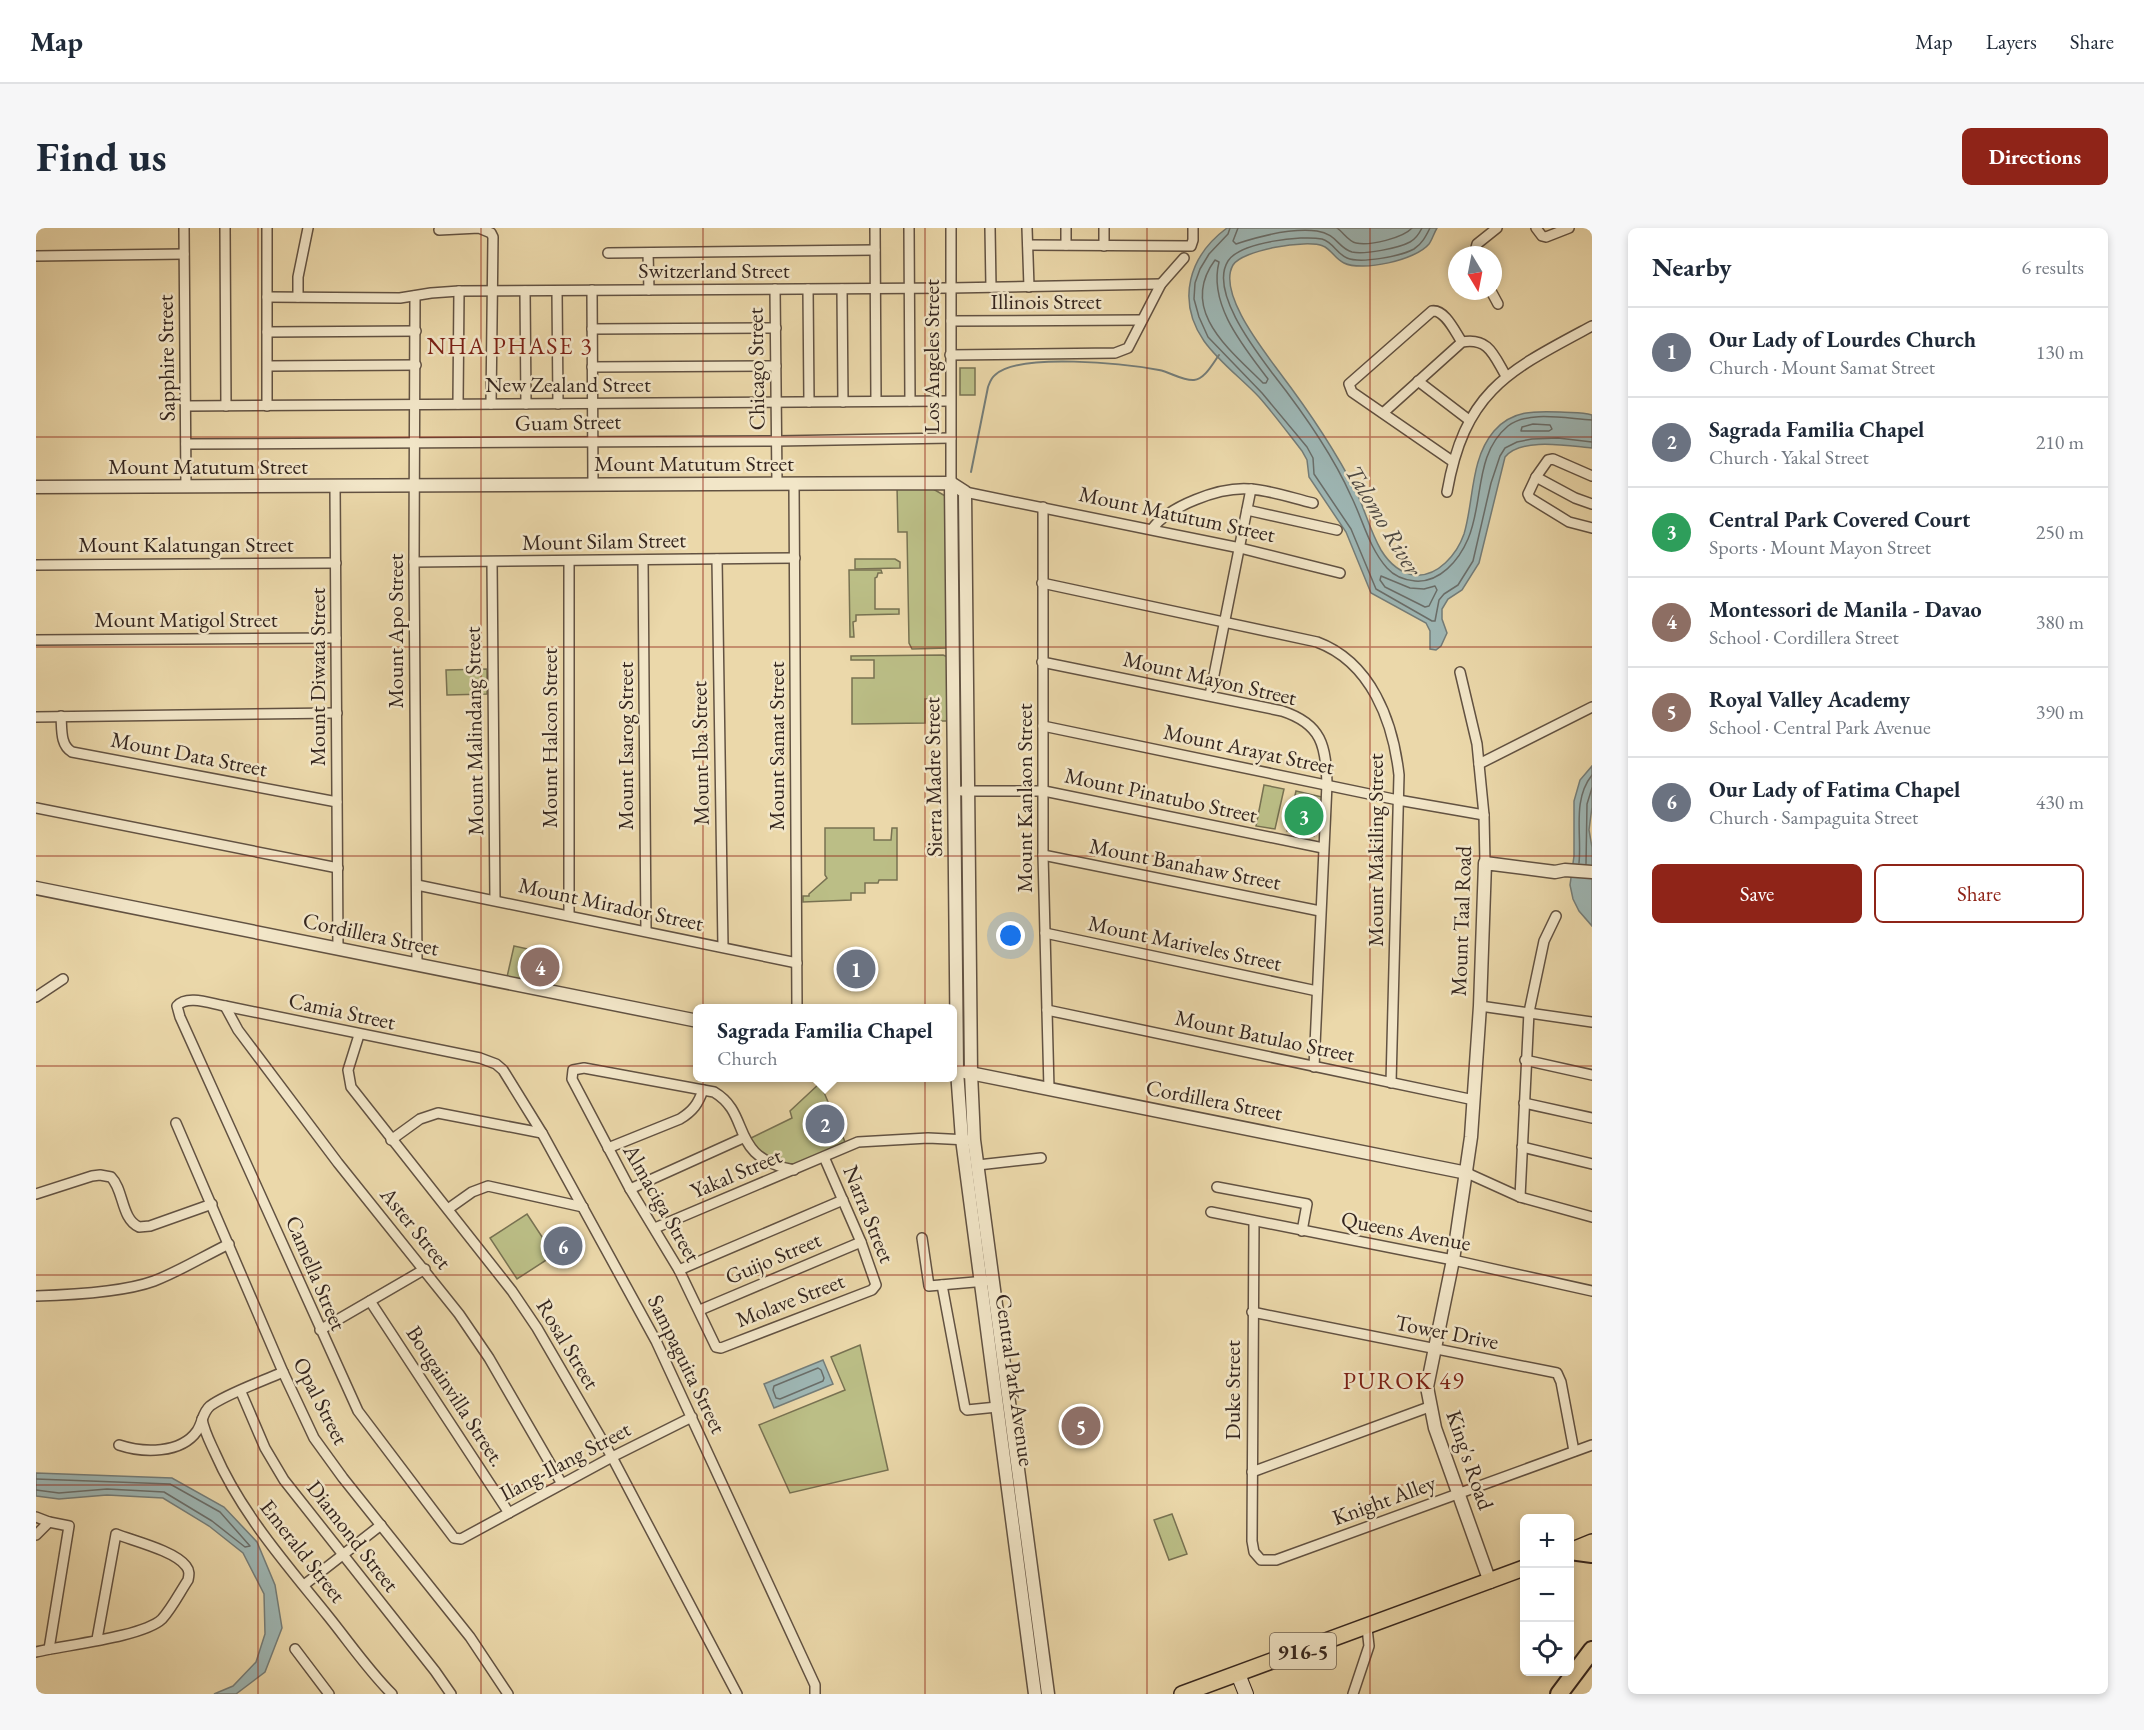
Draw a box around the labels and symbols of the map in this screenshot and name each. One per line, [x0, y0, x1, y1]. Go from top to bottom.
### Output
north arrow [1448, 246, 1502, 300]
street label: Switzerland Street [638, 256, 790, 285]
street label: Los Angeles Street [917, 279, 946, 433]
street label: Illinois Street [990, 287, 1102, 316]
street label: Sapphire Street [150, 294, 182, 422]
street label: Chicago Street [740, 307, 772, 431]
district label: NHA PHASE 3 [427, 330, 593, 361]
street label: New Zealand Street [485, 370, 651, 399]
street label: Guam Street [515, 407, 621, 437]
street label: Mount Matutum Street [594, 449, 794, 478]
street label: Mount Matutum Street [108, 452, 308, 481]
water label: Talomo River [1339, 459, 1430, 583]
street label: Mount Matutum Street [1076, 479, 1278, 549]
street label: Mount Silam Street [522, 525, 686, 557]
street label: Mount Kalatungan Street [78, 530, 294, 559]
street label: Mount Apo Street [381, 553, 410, 709]
street label: Mount Diwata Street [303, 588, 332, 766]
street label: Mount Matigol Street [94, 605, 278, 634]
street label: Mount Malindang Street [458, 626, 490, 836]
street label: Mount Mayon Street [1120, 644, 1300, 712]
street label: Mount Halcon Street [535, 648, 564, 828]
street label: Mount Samat Street [762, 661, 791, 831]
street label: Mount Isarog Street [611, 662, 640, 830]
street label: Mount Iba Street [684, 680, 716, 826]
street label: Sierra Madre Street [917, 697, 949, 857]
street label: Mount Kanlaon Street [1010, 703, 1039, 893]
street label: Mount Arayat Street [1161, 717, 1337, 781]
street label: Mount Data Street [108, 725, 270, 783]
street label: Mount Makiling Street [1361, 753, 1390, 947]
street label: Mount Pinatubo Street [1062, 760, 1260, 830]
pin: 3 [1284, 794, 1324, 838]
street label: Mount Banahaw Street [1087, 831, 1283, 897]
street label: Mount Taal Road [1444, 844, 1478, 997]
street label: Mount Mirador Street [516, 870, 706, 938]
street label: Cordillera Street [300, 905, 442, 963]
street label: Mount Mariveles Street [1086, 908, 1284, 978]
your location [996, 921, 1025, 950]
pin: 4 [520, 944, 560, 990]
pin: 1 [836, 946, 876, 992]
street label: Camia Street [286, 986, 398, 1036]
street label: Mount Batulao Street [1173, 1003, 1357, 1069]
street label: Cordillera Street [1143, 1073, 1285, 1127]
pin: 2 [806, 1102, 844, 1146]
street label: Almaciga Street [616, 1138, 708, 1267]
street label: Yakal Street [686, 1141, 786, 1205]
street label: Narra Street [836, 1161, 902, 1267]
street label: Aster Street [373, 1180, 458, 1275]
street label: Queens Avenue [1339, 1204, 1474, 1258]
street label: Camella Street [279, 1211, 353, 1335]
pin: 6 [544, 1224, 582, 1268]
street label: Guijo Street [721, 1225, 826, 1291]
street label: Molave Street [732, 1266, 848, 1334]
street label: Sampaguita Street [641, 1290, 733, 1438]
street label: Central Park Avenue [989, 1292, 1041, 1468]
street label: Rosal Street [530, 1293, 606, 1395]
street label: Tower Drive [1393, 1308, 1502, 1356]
street label: Bougainvilla Street. [400, 1320, 512, 1472]
street label: Duke Street [1218, 1340, 1247, 1440]
street label: Opal Street [287, 1352, 355, 1450]
district label: PUROK 49 [1343, 1365, 1465, 1396]
pin: 5 [1062, 1404, 1100, 1448]
street label: King's Road [1439, 1406, 1501, 1514]
street label: Ilang-Ilang Street [495, 1414, 636, 1508]
street label: Knight Alley [1328, 1468, 1440, 1532]
street label: Diamond Street [300, 1474, 406, 1598]
street label: Emerald Street [254, 1493, 352, 1609]
road number: 916-5 [1270, 1633, 1336, 1669]

